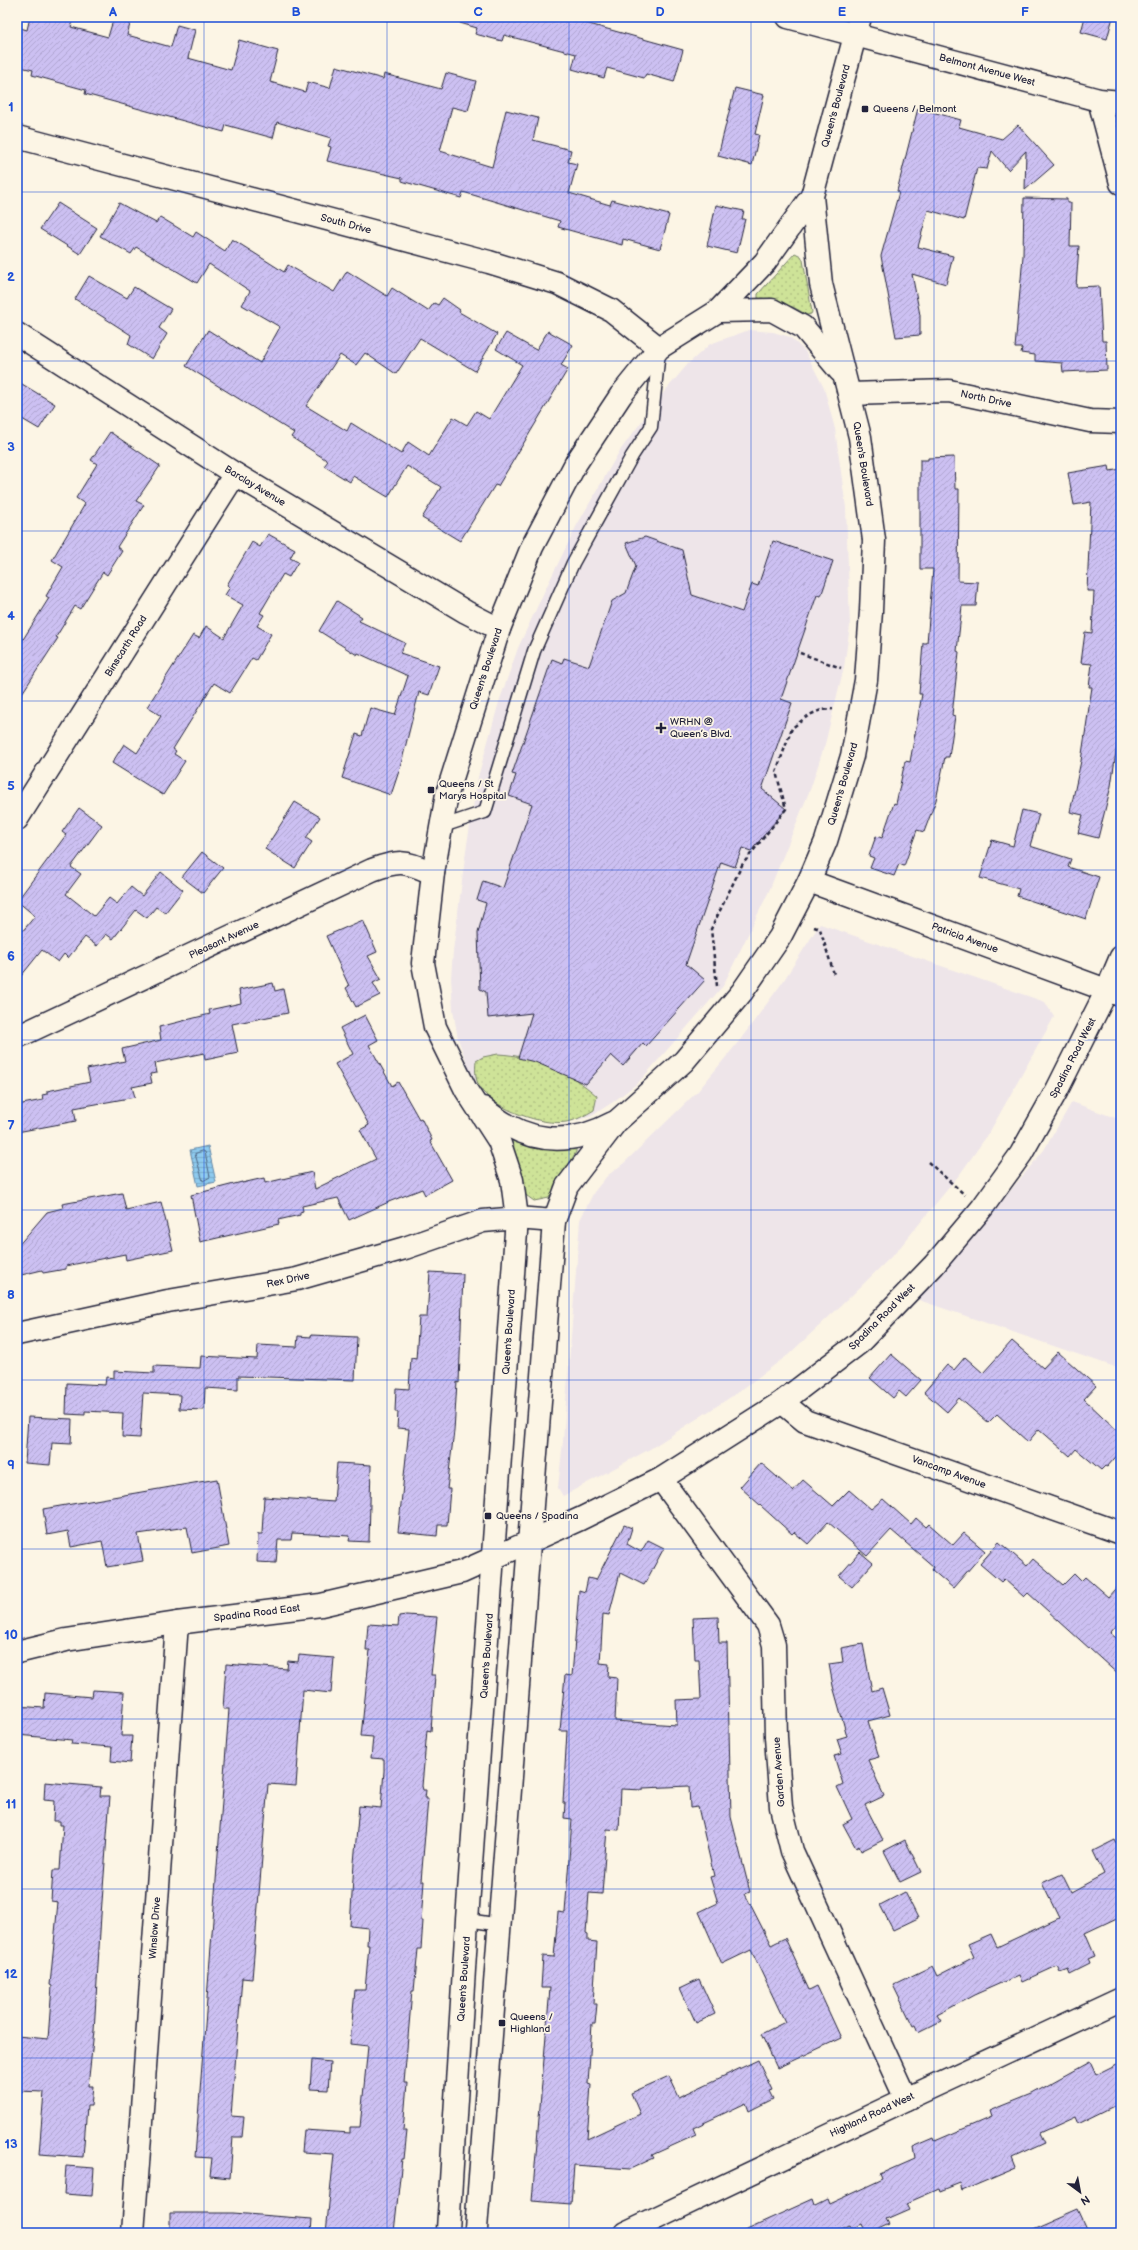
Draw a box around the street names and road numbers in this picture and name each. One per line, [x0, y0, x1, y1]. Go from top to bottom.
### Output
street label: Belmont Avenue West [938, 51, 1036, 89]
street label: Queen's Boulevard [819, 63, 853, 149]
street label: South Drive [319, 211, 373, 237]
street label: North Drive [959, 388, 1013, 410]
street label: Queen's Boulevard [850, 421, 876, 507]
street label: Barclay Avenue [222, 463, 288, 509]
street label: Binscarth Road [102, 613, 150, 679]
street label: Queen's Boulevard [467, 626, 505, 711]
street label: Queen's Boulevard [825, 741, 861, 827]
street label: Pleasant Avenue [187, 919, 261, 961]
street label: Patricia Avenue [930, 920, 1000, 956]
street label: Spadina Road West [1048, 1016, 1098, 1100]
street label: Rex Drive [265, 1270, 311, 1290]
street label: Spadina Road West [846, 1281, 918, 1353]
street label: Queen's Boulevard [500, 1289, 518, 1375]
street label: Vancamp Avenue [910, 1453, 988, 1491]
street label: Spadina Road East [213, 1602, 301, 1624]
street label: Queen's Boulevard [478, 1613, 496, 1699]
street label: Garden Avenue [771, 1737, 787, 1807]
street label: Winslow Drive [147, 1896, 163, 1959]
street label: Queen's Boulevard [455, 1936, 473, 2022]
street label: Highland Road West [828, 2090, 916, 2140]

